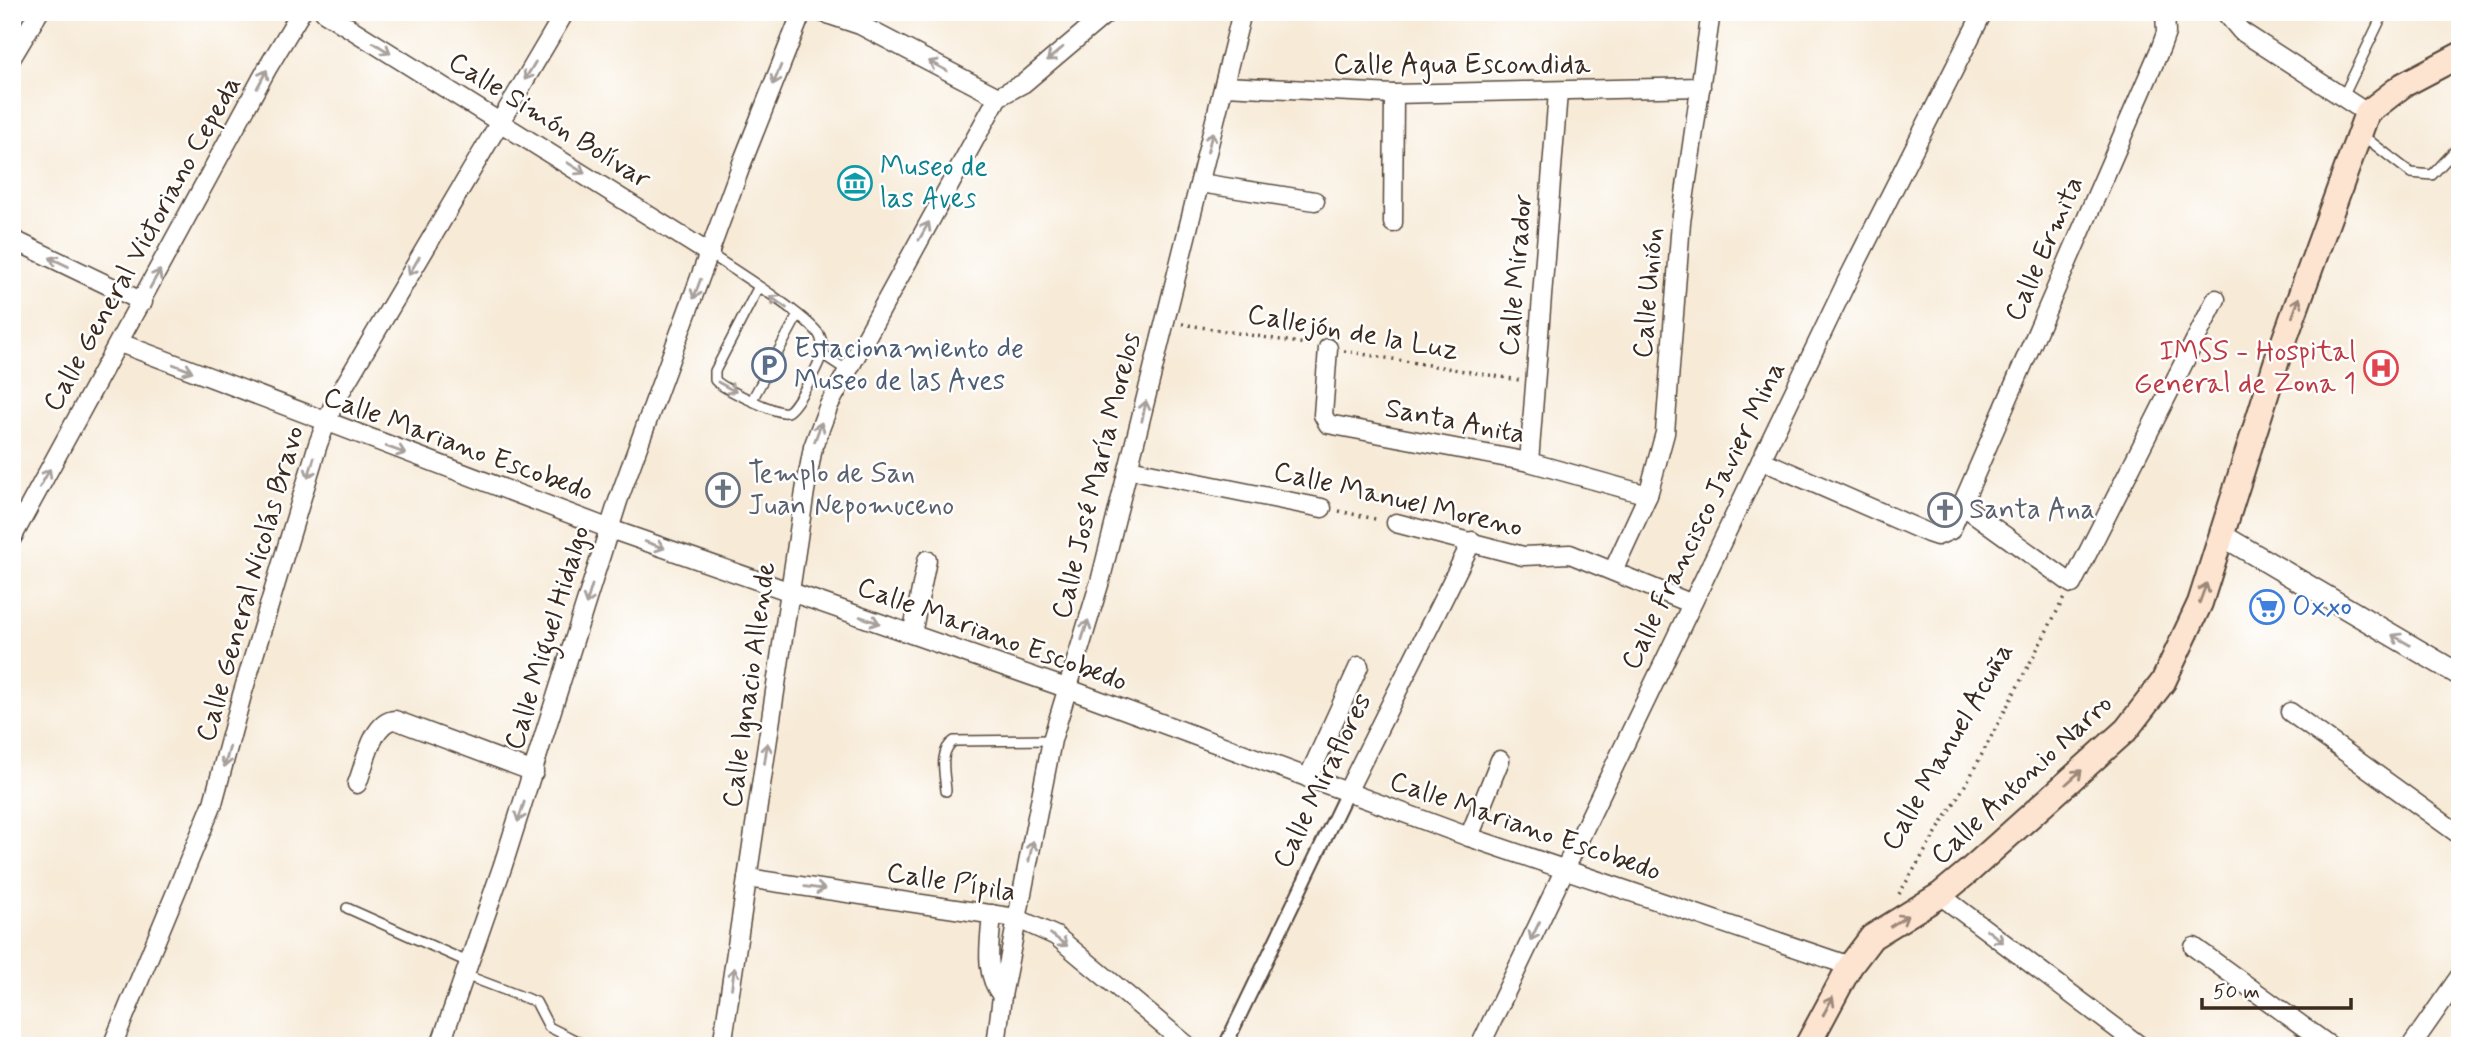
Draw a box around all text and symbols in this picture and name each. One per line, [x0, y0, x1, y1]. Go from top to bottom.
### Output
one-way arrow [372, 41, 392, 55]
street label: Calle Simón Bolívar [441, 44, 657, 198]
one-way arrow [1046, 47, 1064, 62]
street label: Calle Agua Escondida [1333, 47, 1591, 84]
one-way arrow [928, 58, 949, 72]
one-way arrow [523, 60, 537, 80]
one-way arrow [769, 64, 782, 86]
street label: Calle General Victoriano Cepeda [35, 69, 251, 419]
one-way arrow [255, 69, 269, 89]
one-way arrow [1204, 131, 1217, 154]
place label: Museo de las Aves [880, 149, 988, 218]
one-way arrow [565, 162, 585, 176]
museum icon: Museo de las Aves [836, 164, 874, 202]
street label: Calle Ermita [1997, 171, 2093, 327]
street label: Calle Mirador [1491, 192, 1543, 358]
one-way arrow [917, 222, 931, 242]
street label: Calle Unión [1625, 226, 1673, 360]
one-way arrow [49, 255, 70, 268]
one-way arrow [407, 256, 421, 276]
one-way arrow [148, 270, 162, 290]
one-way arrow [690, 277, 703, 299]
one-way arrow [769, 295, 788, 309]
street label: Callejón de la Luz [1244, 296, 1462, 370]
one-way arrow [2290, 297, 2303, 318]
street label: Calle José María Morelos [1044, 329, 1150, 623]
place label: Estacionamiento de Museo de las Aves [794, 331, 1024, 400]
place label: IMSS - Hospital General de Zona 1 [2134, 334, 2356, 403]
parking icon: Estacionamiento de Museo de las Aves [750, 346, 788, 384]
hospital icon: IMSS - Hospital General de Zona 1 [2362, 349, 2400, 387]
street label: Calle Francisco Javier Mina [1613, 356, 1795, 676]
one-way arrow [172, 363, 194, 376]
street label: Calle Mariano Escobedo [318, 379, 598, 511]
one-way arrow [716, 381, 737, 395]
street label: Santa Anita [1382, 390, 1528, 454]
one-way arrow [1138, 400, 1152, 423]
street label: Calle General Nicolás Bravo [188, 422, 314, 746]
one-way arrow [813, 422, 825, 444]
one-way arrow [384, 444, 406, 457]
street label: Calle Manuel Moreno [1270, 453, 1526, 547]
place label: Templo de San Juan Nepomuceno [748, 456, 954, 525]
one-way arrow [303, 457, 316, 479]
one-way arrow [38, 469, 52, 489]
church icon: Templo de San Juan Nepomuceno [704, 471, 742, 509]
church icon: Santa Ana [1926, 491, 1964, 529]
place label: Santa Ana [1969, 492, 2095, 529]
street label: Calle Miguel Hidalgo [496, 521, 603, 756]
one-way arrow [644, 540, 666, 552]
street label: Calle Ignacio Allende [714, 560, 786, 810]
street label: Calle Mariano Escobedo [852, 569, 1132, 701]
one-way arrow [2198, 583, 2210, 605]
one-way arrow [582, 584, 594, 606]
supermarket icon: Oxxo [2248, 588, 2286, 626]
place label: Oxxo [2292, 589, 2352, 626]
one-way arrow [859, 615, 881, 627]
one-way arrow [1079, 620, 1092, 642]
one-way arrow [2391, 633, 2411, 647]
street label: Calle Manuel Acuña [1873, 636, 2023, 858]
street label: Calle Antonio Narro [1923, 686, 2121, 874]
street label: Calle Miraflores [1265, 687, 1381, 875]
one-way arrow [760, 742, 773, 765]
one-way arrow [220, 745, 233, 768]
street label: Calle Mariano Escobedo [1384, 763, 1666, 891]
one-way arrow [2065, 768, 2082, 785]
one-way arrow [513, 801, 526, 823]
one-way arrow [1024, 840, 1038, 863]
street label: Calle Pípila [884, 855, 1018, 911]
one-way arrow [803, 882, 826, 895]
one-way arrow [1889, 913, 1908, 928]
one-way arrow [1528, 920, 1541, 941]
one-way arrow [1985, 928, 2003, 943]
one-way arrow [1049, 933, 1068, 947]
one-way arrow [727, 967, 740, 990]
scale bar [2202, 967, 2351, 1011]
text: 50 m [2213, 978, 2260, 1006]
one-way arrow [1822, 996, 1835, 1017]

